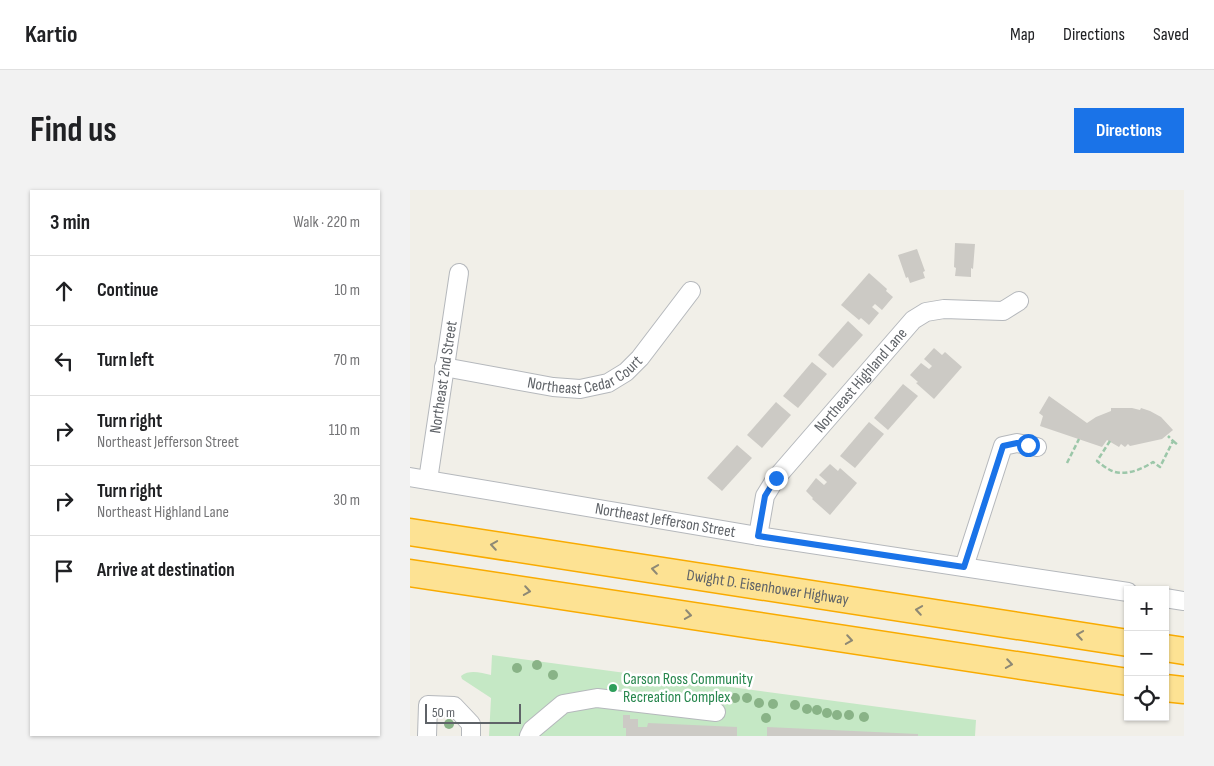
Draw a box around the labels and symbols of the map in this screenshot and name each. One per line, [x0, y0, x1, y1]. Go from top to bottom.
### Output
street label: Northeast 2nd Street [426, 319, 461, 435]
street label: Northeast Highland Lane [810, 324, 911, 436]
street label: Northeast Cedar Court [526, 352, 646, 399]
route start [1017, 434, 1040, 457]
route end [765, 467, 788, 490]
street label: Northeast Jefferson Street [594, 499, 737, 542]
one-way arrow [490, 540, 498, 550]
one-way arrow [650, 565, 659, 575]
street label: Dwight D. Eisenhower Highway [685, 565, 850, 609]
one-way arrow [523, 585, 532, 595]
one-way arrow [915, 606, 923, 616]
one-way arrow [684, 610, 692, 620]
one-way arrow [1075, 631, 1084, 641]
one-way arrow [844, 634, 853, 644]
one-way arrow [1006, 658, 1014, 669]
place label: Carson Ross Community Recreation Complex [623, 670, 753, 707]
marker: Carson Ross Community Recreation Complex [607, 682, 619, 694]
scale bar [425, 701, 521, 724]

